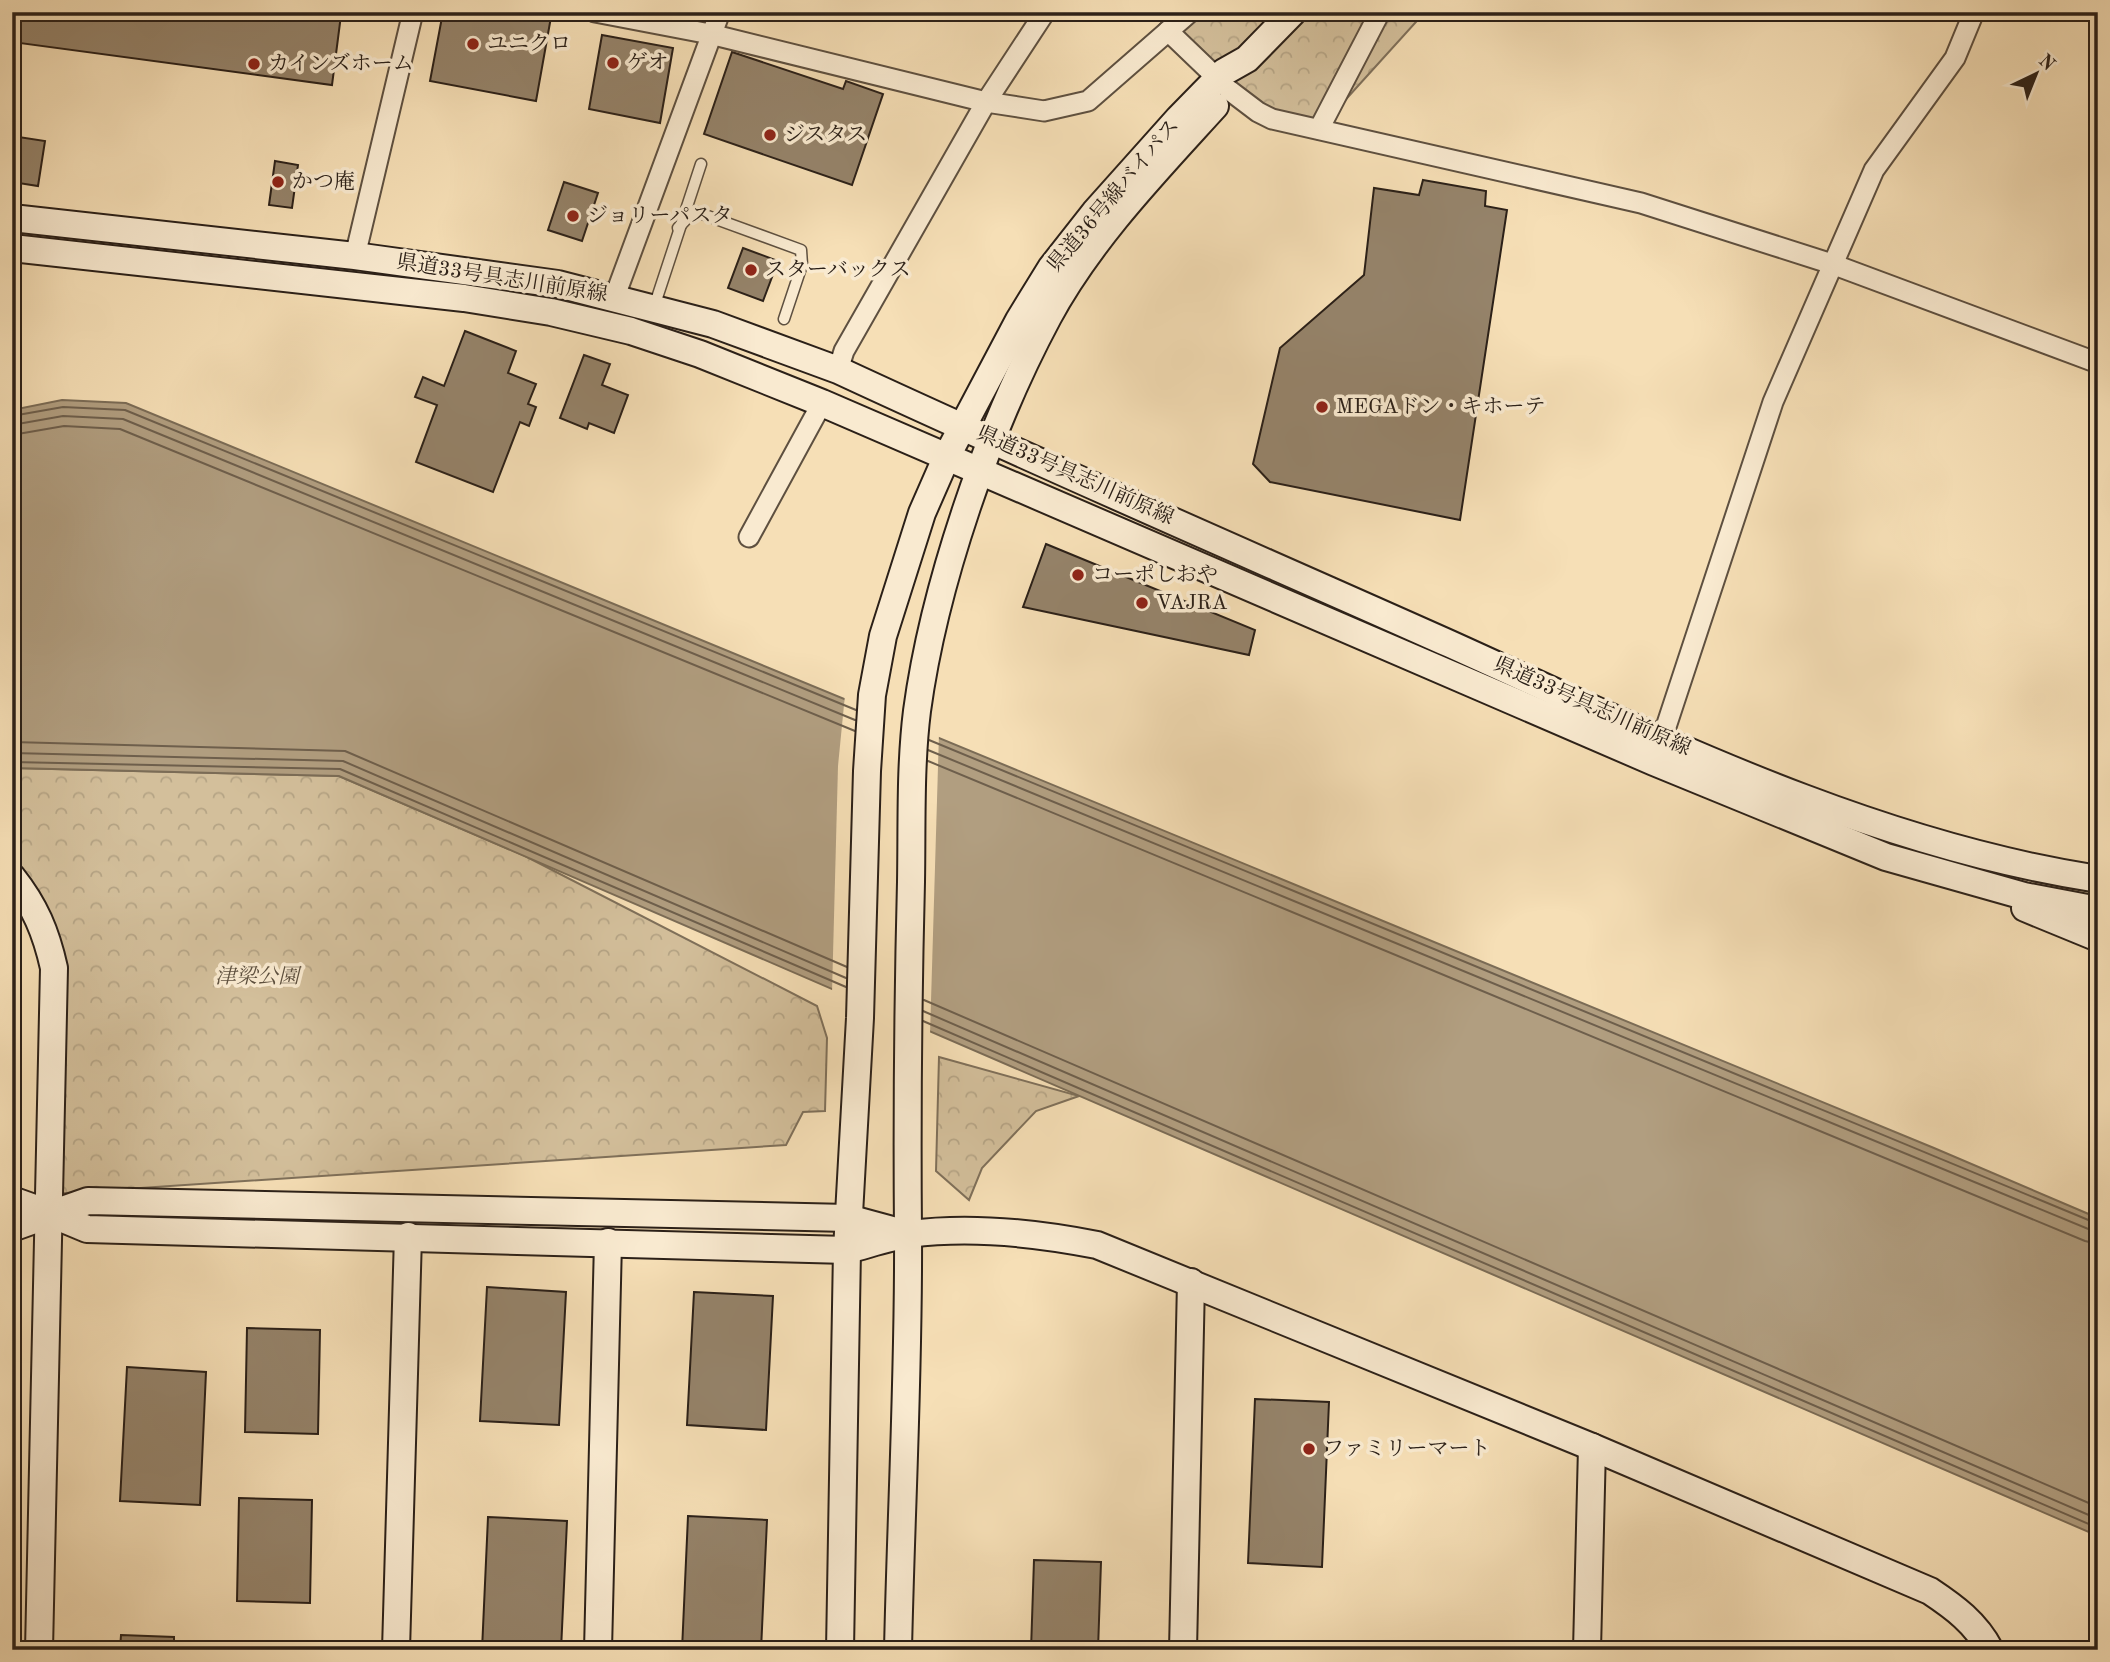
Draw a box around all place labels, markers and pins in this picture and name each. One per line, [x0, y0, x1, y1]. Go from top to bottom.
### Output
place label: ユニクロ [487, 33, 571, 55]
marker: ユニクロ [465, 36, 481, 52]
place label: ゲオ [627, 51, 669, 74]
place label: カインズホーム [268, 52, 414, 75]
marker: ゲオ [605, 55, 621, 71]
marker: カインズホーム [246, 56, 262, 72]
place label: ジスタス [784, 124, 867, 146]
marker: ジスタス [762, 127, 778, 143]
place label: かつ庵 [292, 170, 355, 193]
marker: かつ庵 [270, 174, 286, 190]
place label: ジョリーパスタ [587, 205, 733, 227]
marker: ジョリーパスタ [565, 208, 581, 224]
place label: スターバックス [765, 259, 911, 281]
marker: スターバックス [743, 262, 759, 278]
place label: MEGAドン・キホーテ [1336, 397, 1546, 418]
marker: MEGAドン・キホーテ [1314, 399, 1330, 415]
place label: コーポしおや [1092, 564, 1218, 586]
marker: コーポしおや [1070, 567, 1086, 583]
place label: VAJRA [1156, 593, 1228, 614]
marker: VAJRA [1134, 595, 1150, 611]
place label: ファミリーマート [1323, 1439, 1491, 1460]
marker: ファミリーマート [1301, 1441, 1317, 1457]

